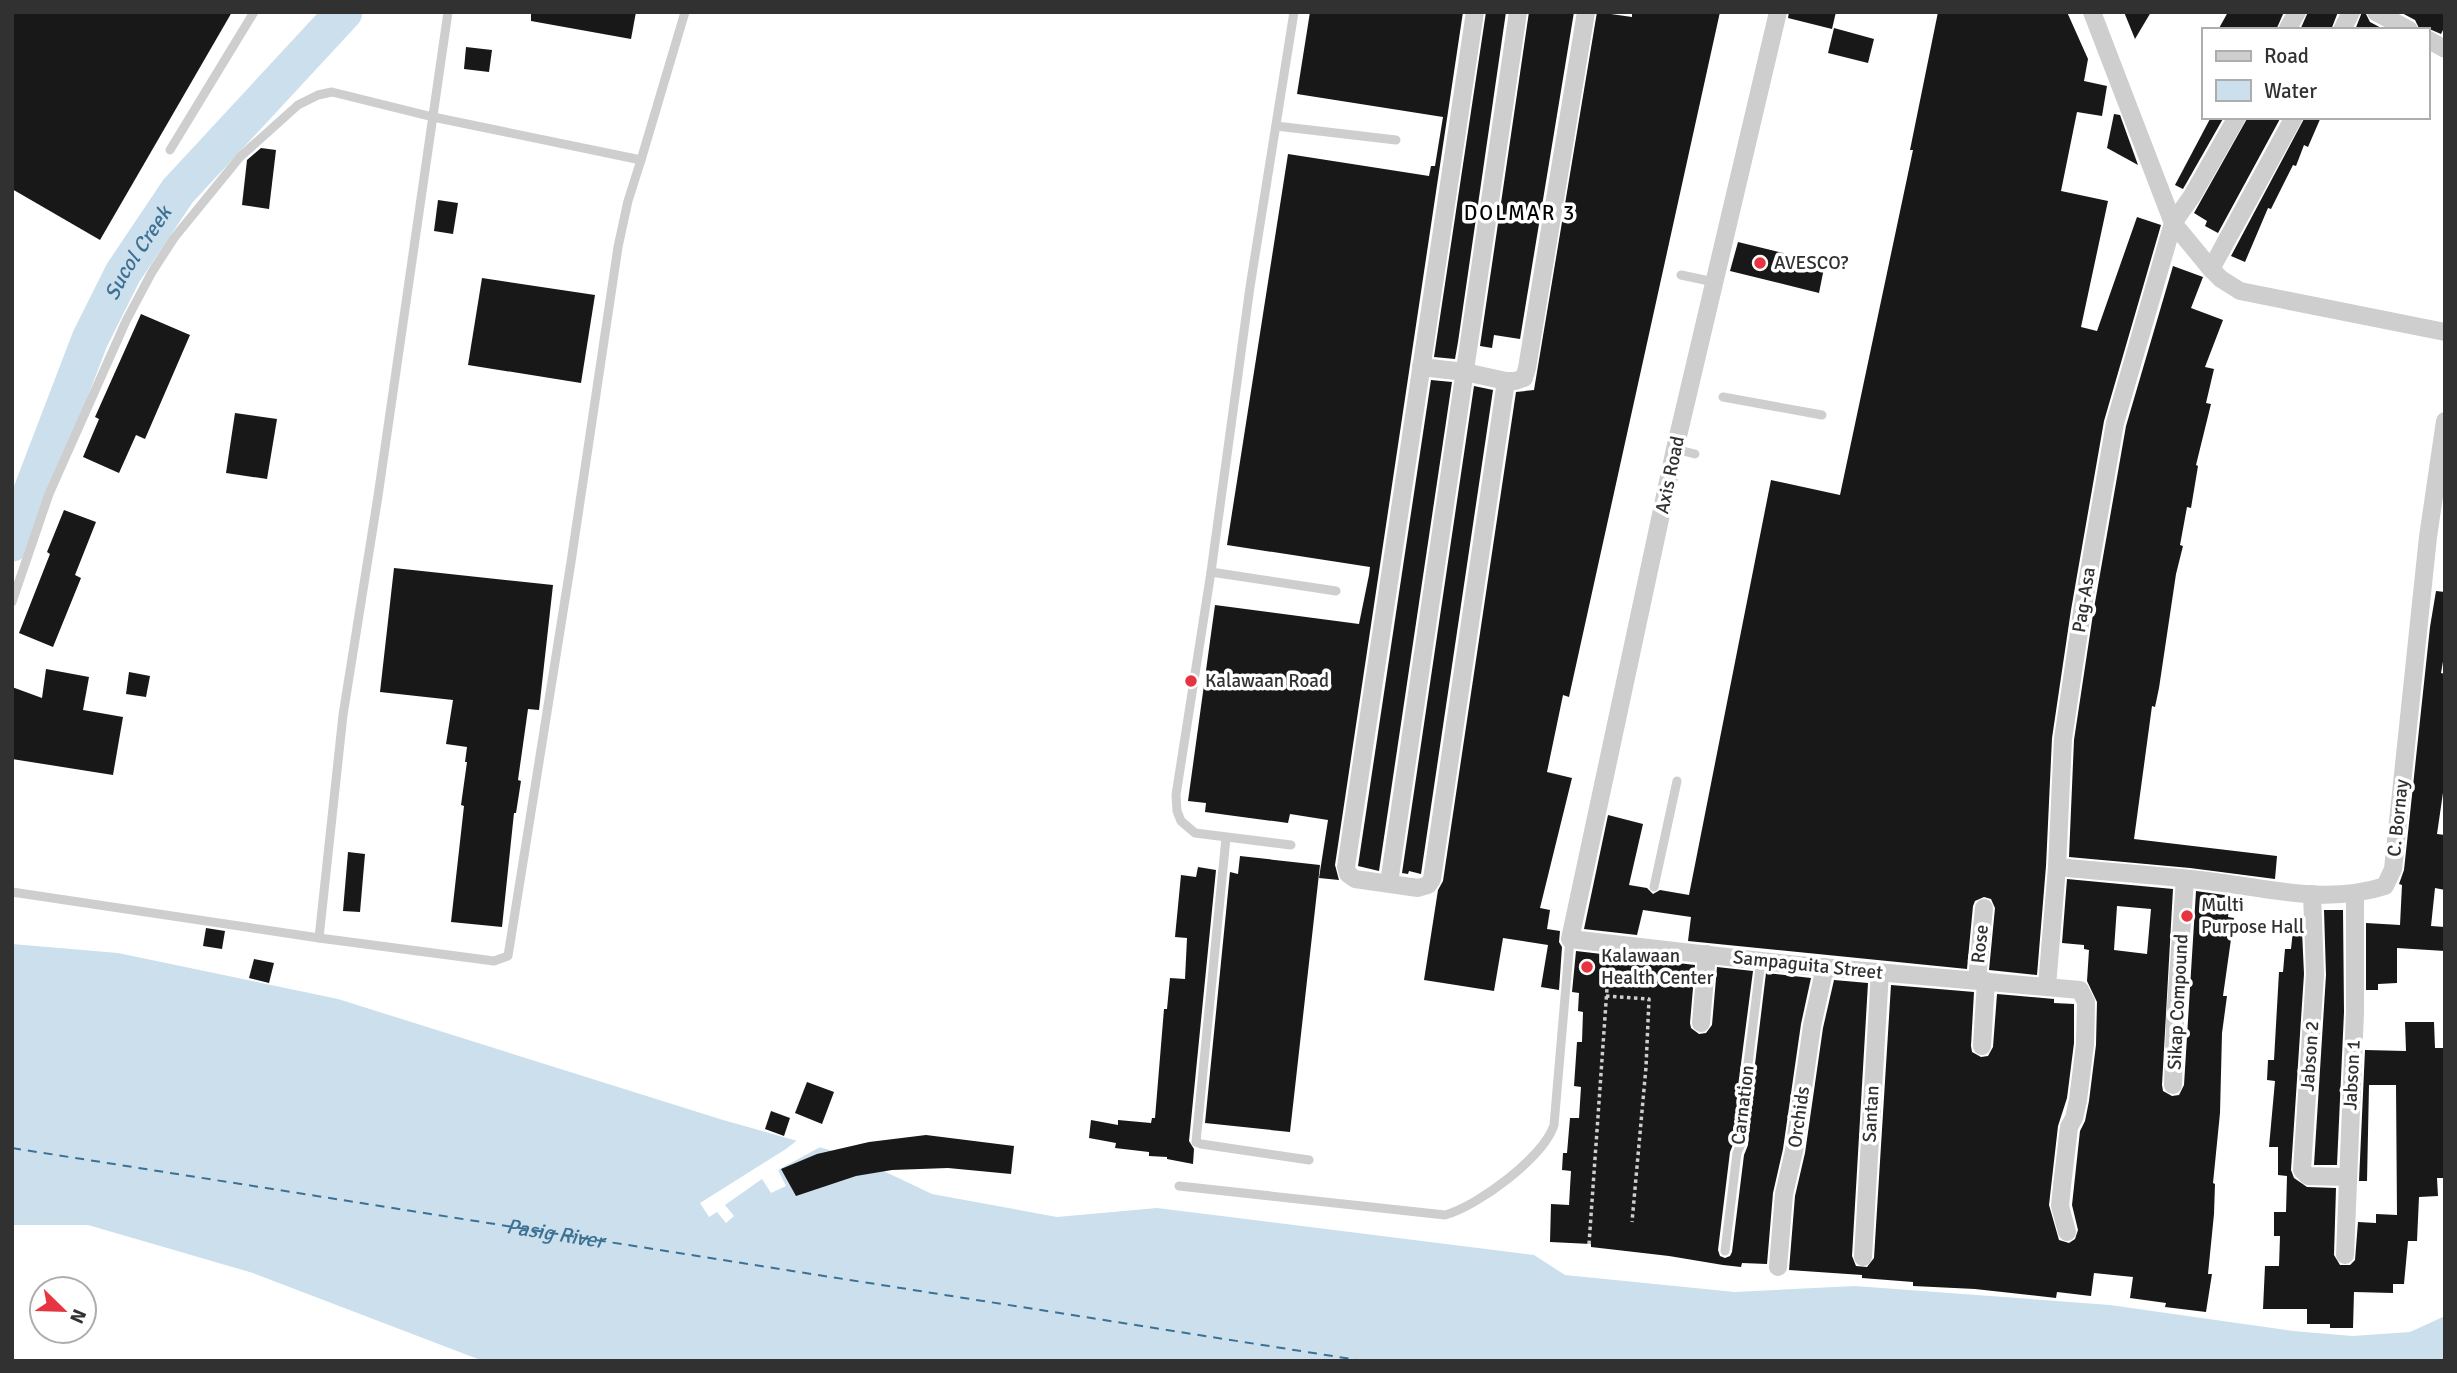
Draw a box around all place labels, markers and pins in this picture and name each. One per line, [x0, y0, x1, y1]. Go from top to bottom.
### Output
place label: AVESCO? [1774, 251, 1849, 275]
marker: AVESCO? [1752, 255, 1768, 271]
place label: Kalawaan Road [1205, 669, 1329, 693]
marker: Kalawaan Road [1183, 673, 1199, 689]
place label: Multi Purpose Hall [2201, 893, 2304, 939]
marker: Multi Purpose Hall [2179, 908, 2195, 924]
place label: Kalawaan Health Center [1601, 944, 1714, 990]
marker: Kalawaan Health Center [1579, 959, 1595, 975]

